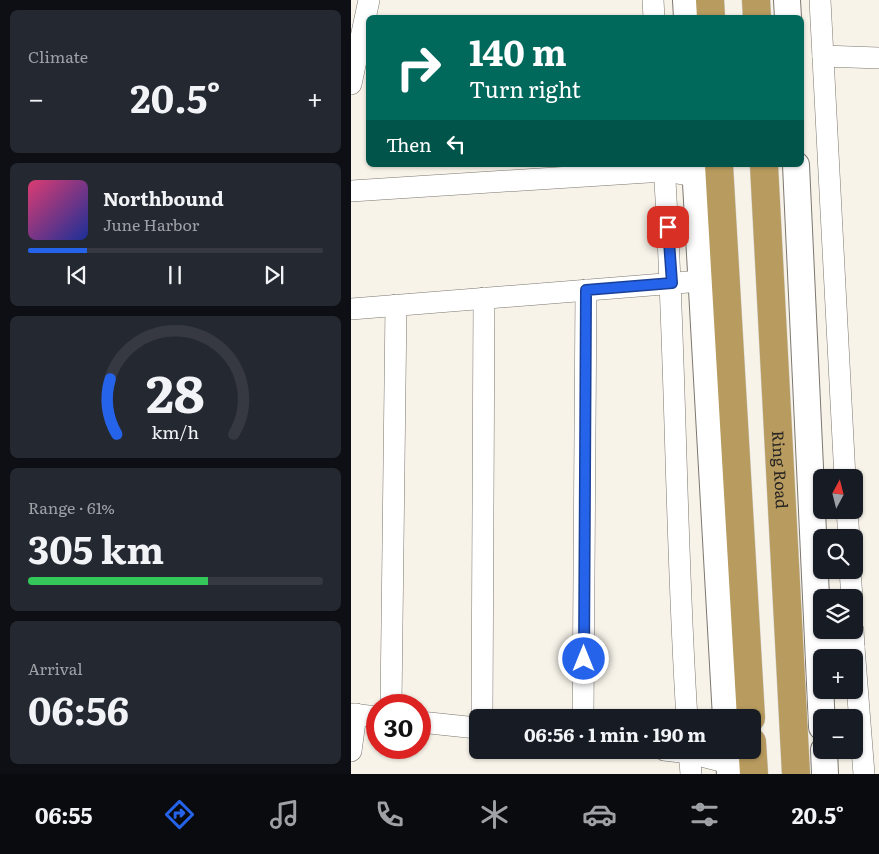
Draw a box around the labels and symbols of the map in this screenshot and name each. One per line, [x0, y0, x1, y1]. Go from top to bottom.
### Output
pin [647, 206, 689, 248]
street label: Ring Road [767, 430, 795, 510]
north arrow [813, 469, 863, 519]
position arrow [557, 632, 609, 684]
speed limit sign: 30 [366, 694, 431, 759]

